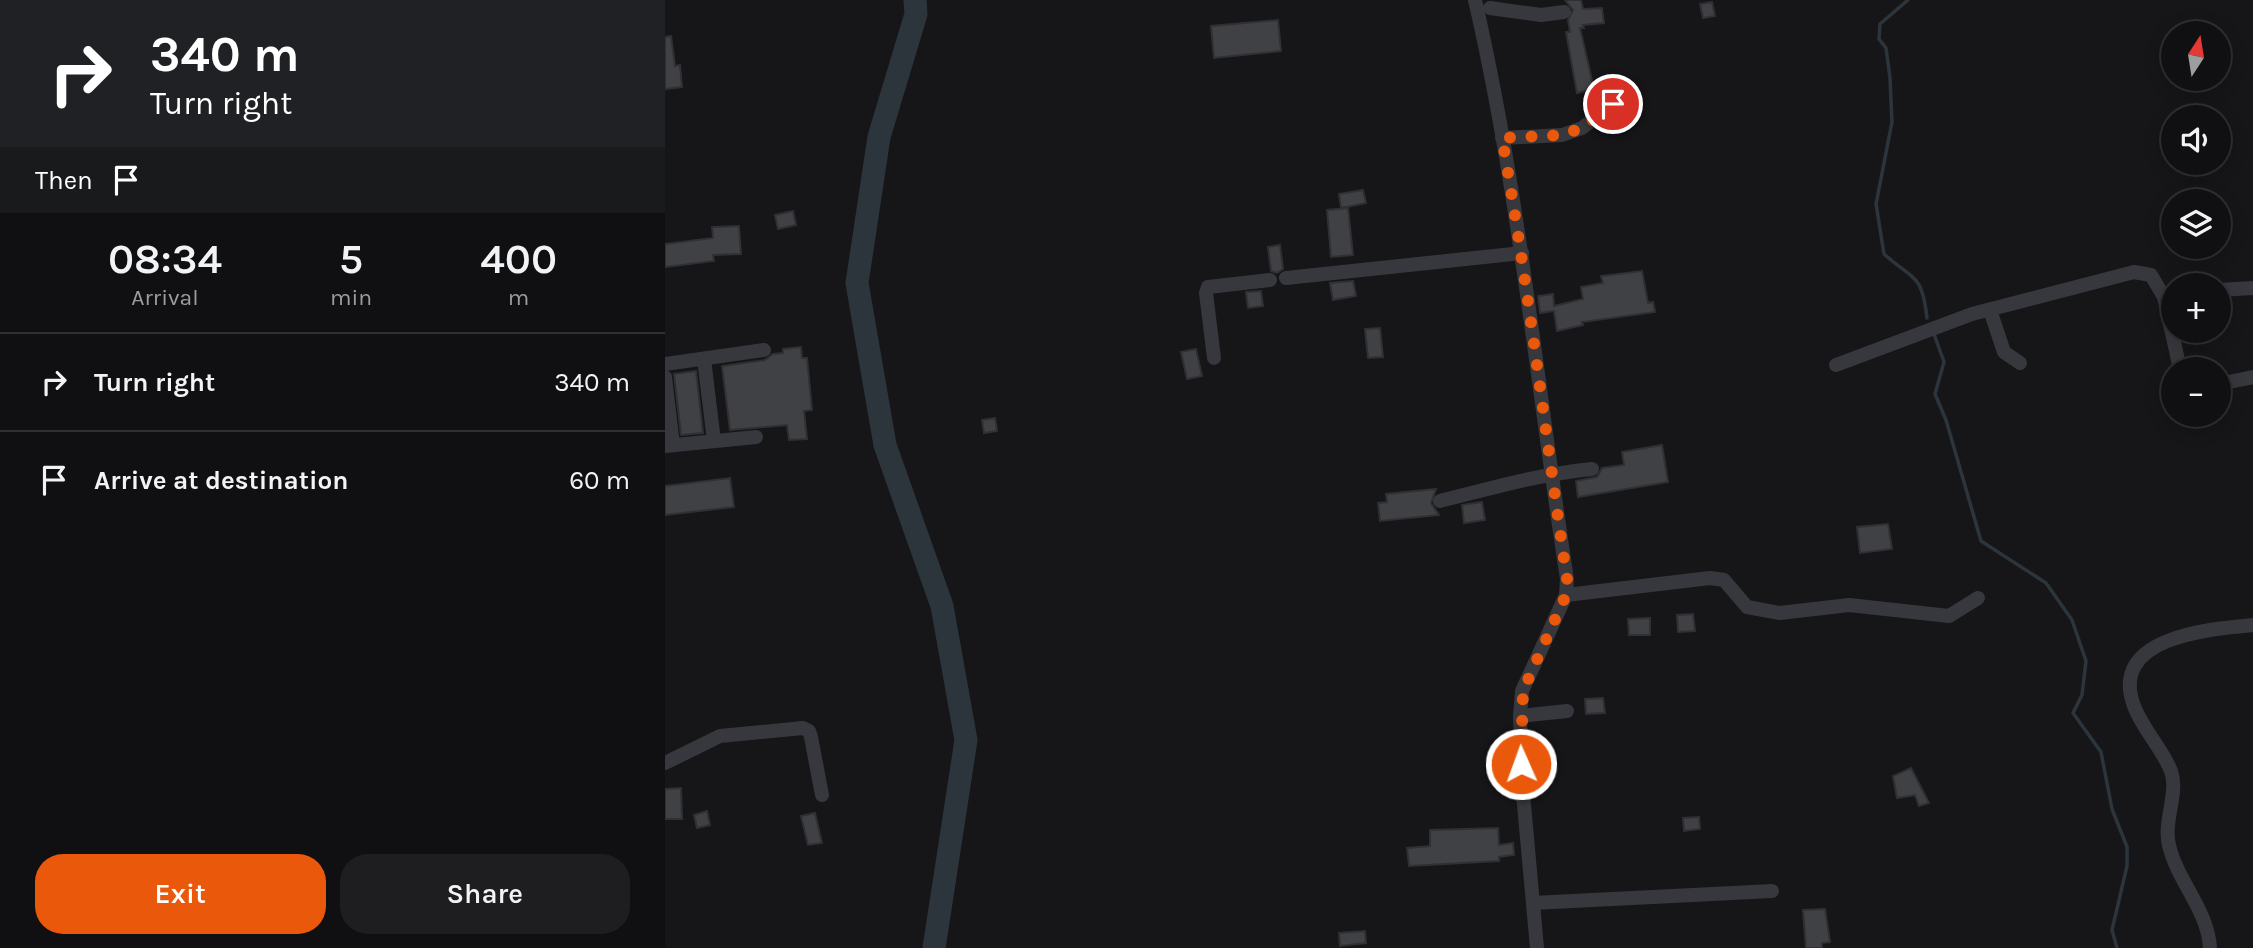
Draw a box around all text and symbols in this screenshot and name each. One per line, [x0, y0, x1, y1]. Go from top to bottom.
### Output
north arrow [2161, 21, 2231, 91]
map controls [2161, 21, 2231, 427]
text: 340 m [150, 26, 300, 83]
icon: right [35, 28, 126, 119]
pin [1583, 74, 1643, 134]
text: Turn right [150, 85, 292, 122]
icon: arrive [1594, 85, 1632, 123]
button: sound [2161, 105, 2231, 175]
icon: arrive [107, 161, 145, 199]
text: Then [35, 165, 93, 196]
button: layers [2161, 189, 2231, 259]
text: 08:34 [108, 234, 222, 284]
text: 5 [339, 234, 363, 284]
text: 400 [480, 234, 557, 284]
button: + [2161, 273, 2231, 343]
text: Arrival [131, 284, 199, 311]
text: min [330, 284, 372, 311]
text: m [508, 284, 529, 311]
button: − [2161, 357, 2231, 427]
icon: right [35, 363, 73, 401]
text: Turn right [94, 367, 215, 398]
text: 340 m [554, 367, 630, 398]
icon: arrive [35, 461, 73, 499]
text: Arrive at destination [94, 465, 348, 496]
text: 60 m [569, 465, 630, 496]
position arrow [1484, 727, 1558, 801]
button: Exit [35, 854, 326, 934]
button: Share [340, 854, 630, 934]

